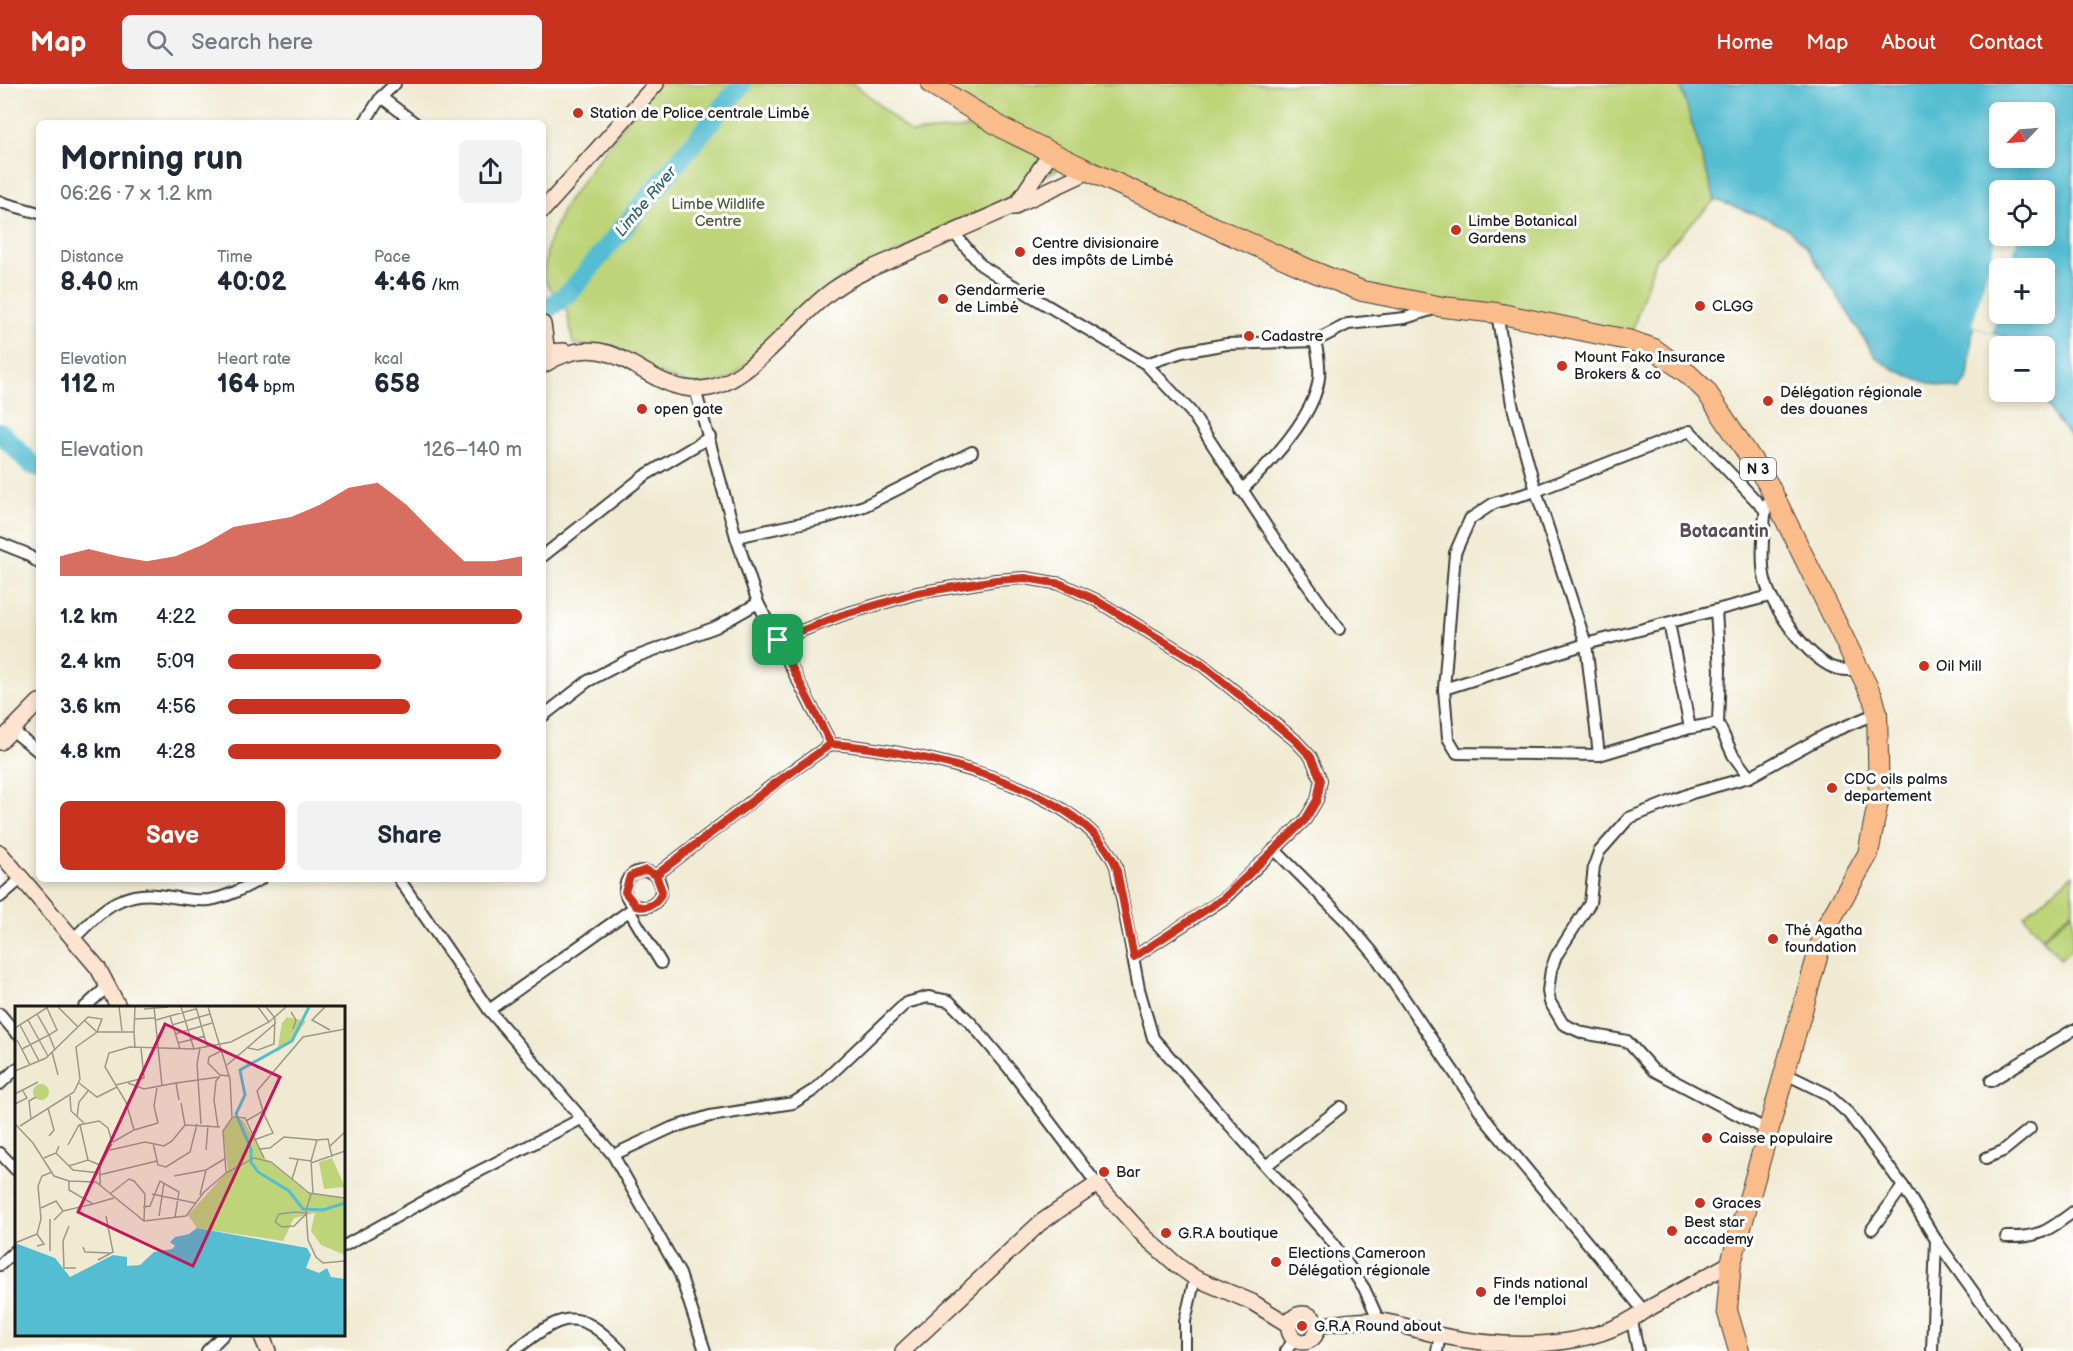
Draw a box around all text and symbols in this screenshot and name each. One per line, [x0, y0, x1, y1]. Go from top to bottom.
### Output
search box [122, 15, 542, 69]
text: Map [30, 26, 86, 59]
icon: search [143, 26, 176, 59]
text: Search here [191, 29, 313, 56]
text: Home [1716, 30, 1773, 55]
text: Map [1806, 30, 1848, 55]
text: About [1881, 30, 1936, 55]
text: Contact [1969, 30, 2043, 55]
north arrow [1989, 102, 2055, 168]
map controls [1989, 102, 2055, 402]
place label: Station de Police centrale Limbé [590, 104, 809, 123]
marker: Station de Police centrale Limbé [571, 106, 585, 120]
text: Morning run [60, 139, 243, 179]
button: share [459, 140, 522, 203]
water label: Limbe River [611, 162, 682, 241]
button: locate [1989, 180, 2055, 246]
text: 06:26 · 7 × 1.2 km [60, 182, 212, 206]
park label: Limbe Wildlife Centre [671, 195, 765, 231]
place label: Limbe Botanical Gardens [1468, 212, 1577, 248]
marker: Limbe Botanical Gardens [1449, 223, 1463, 237]
place label: Centre divisionaire des impôts de Limbé [1032, 234, 1173, 270]
marker: Centre divisionaire des impôts de Limbé [1013, 245, 1027, 259]
text: Distance [60, 248, 124, 267]
text: Time [217, 248, 252, 267]
text: Pace [374, 248, 410, 267]
button: + [1989, 258, 2055, 324]
text: 8.40 [60, 267, 113, 298]
text: 40:02 [217, 267, 287, 298]
text: 4:46 [374, 267, 427, 298]
text: km [113, 276, 138, 295]
text: /km [427, 276, 459, 295]
place label: Gendarmerie de Limbé [955, 281, 1045, 317]
marker: Gendarmerie de Limbé [936, 292, 950, 306]
place label: CLGG [1712, 297, 1753, 316]
marker: CLGG [1693, 299, 1707, 313]
place label: Cadastre [1261, 327, 1323, 346]
marker: Cadastre [1242, 329, 1256, 343]
button: − [1989, 336, 2055, 402]
place label: Mount Fako Insurance Brokers & co [1574, 348, 1725, 384]
text: Elevation [60, 350, 127, 369]
text: Heart rate [217, 350, 291, 369]
text: kcal [374, 350, 403, 369]
marker: Mount Fako Insurance Brokers & co [1555, 359, 1569, 373]
text: 112 [60, 369, 97, 400]
text: 164 [217, 369, 259, 400]
text: 658 [374, 369, 420, 400]
text: m [97, 378, 115, 397]
text: bpm [259, 378, 295, 397]
place label: Délégation régionale des douanes [1780, 383, 1922, 419]
marker: Délégation régionale des douanes [1761, 394, 1775, 408]
place label: open gate [654, 400, 723, 419]
marker: open gate [635, 402, 649, 416]
text: Elevation [60, 438, 143, 462]
text: 126–140 m [423, 438, 522, 462]
road number: N 3 [1740, 458, 1776, 480]
district label: Botacantin [1679, 521, 1769, 542]
text: 1.2 km [60, 605, 118, 629]
text: 4:22 [156, 605, 196, 629]
pin [752, 614, 803, 665]
icon: arrive [761, 623, 794, 656]
text: 2.4 km [60, 650, 121, 674]
text: 5:09 [156, 650, 195, 674]
place label: Oil Mill [1936, 657, 1981, 676]
marker: Oil Mill [1917, 659, 1931, 673]
text: 3.6 km [60, 695, 121, 719]
text: 4:56 [156, 695, 196, 719]
text: 4.8 km [60, 740, 121, 764]
text: 4:28 [156, 740, 196, 764]
place label: CDC oils palms departement [1844, 770, 1948, 806]
marker: CDC oils palms departement [1825, 781, 1839, 795]
button: Save [60, 801, 285, 870]
button: Share [297, 801, 522, 870]
place label: Thé Agatha foundation [1785, 921, 1862, 957]
marker: Thé Agatha foundation [1766, 932, 1780, 946]
inset map [15, 1006, 345, 1336]
place label: Caisse populaire [1719, 1129, 1833, 1148]
marker: Caisse populaire [1700, 1131, 1714, 1145]
place label: Bar [1116, 1163, 1141, 1182]
marker: Bar [1097, 1165, 1111, 1179]
place label: Graces [1712, 1194, 1762, 1213]
marker: Graces [1693, 1196, 1707, 1210]
place label: Best star accademy [1684, 1213, 1754, 1249]
place label: G.R.A boutique [1178, 1224, 1278, 1243]
marker: Best star accademy [1665, 1224, 1679, 1238]
marker: G.R.A boutique [1159, 1226, 1173, 1240]
place label: Elections Cameroon Délégation régionale [1288, 1244, 1430, 1280]
marker: Elections Cameroon Délégation régionale [1269, 1255, 1283, 1269]
place label: Finds national de l'emploi [1493, 1274, 1588, 1310]
marker: Finds national de l'emploi [1474, 1285, 1488, 1299]
place label: G.R.A Round about [1314, 1317, 1442, 1336]
marker: G.R.A Round about [1295, 1319, 1309, 1333]

